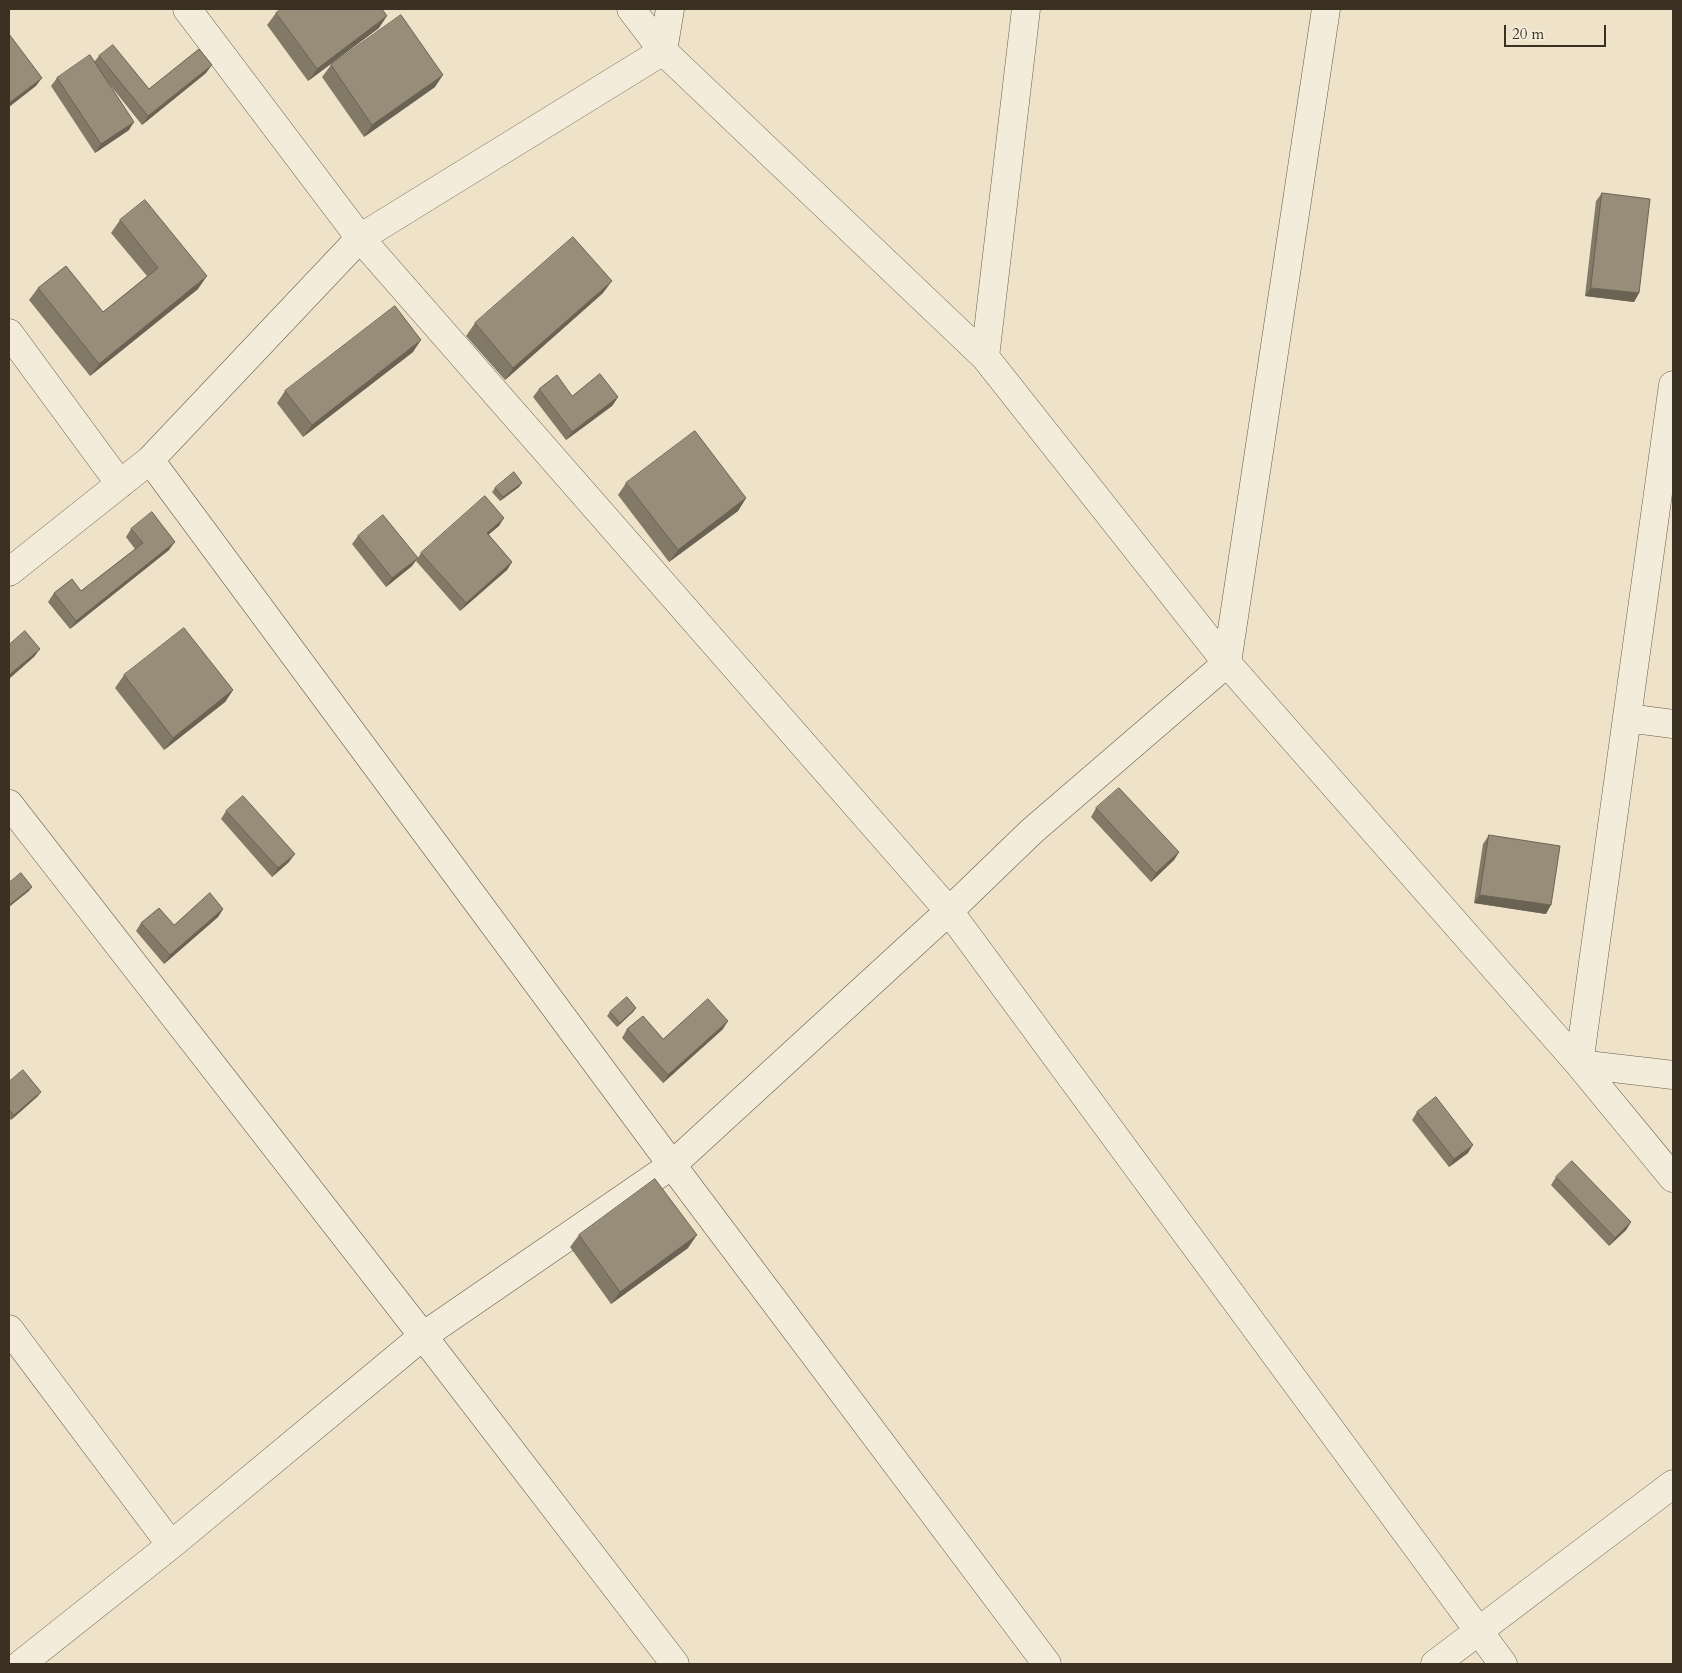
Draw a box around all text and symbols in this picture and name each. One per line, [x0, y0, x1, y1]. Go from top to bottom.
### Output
scale bar [1507, 15, 1610, 47]
text: 20 m [1512, 24, 1544, 44]

